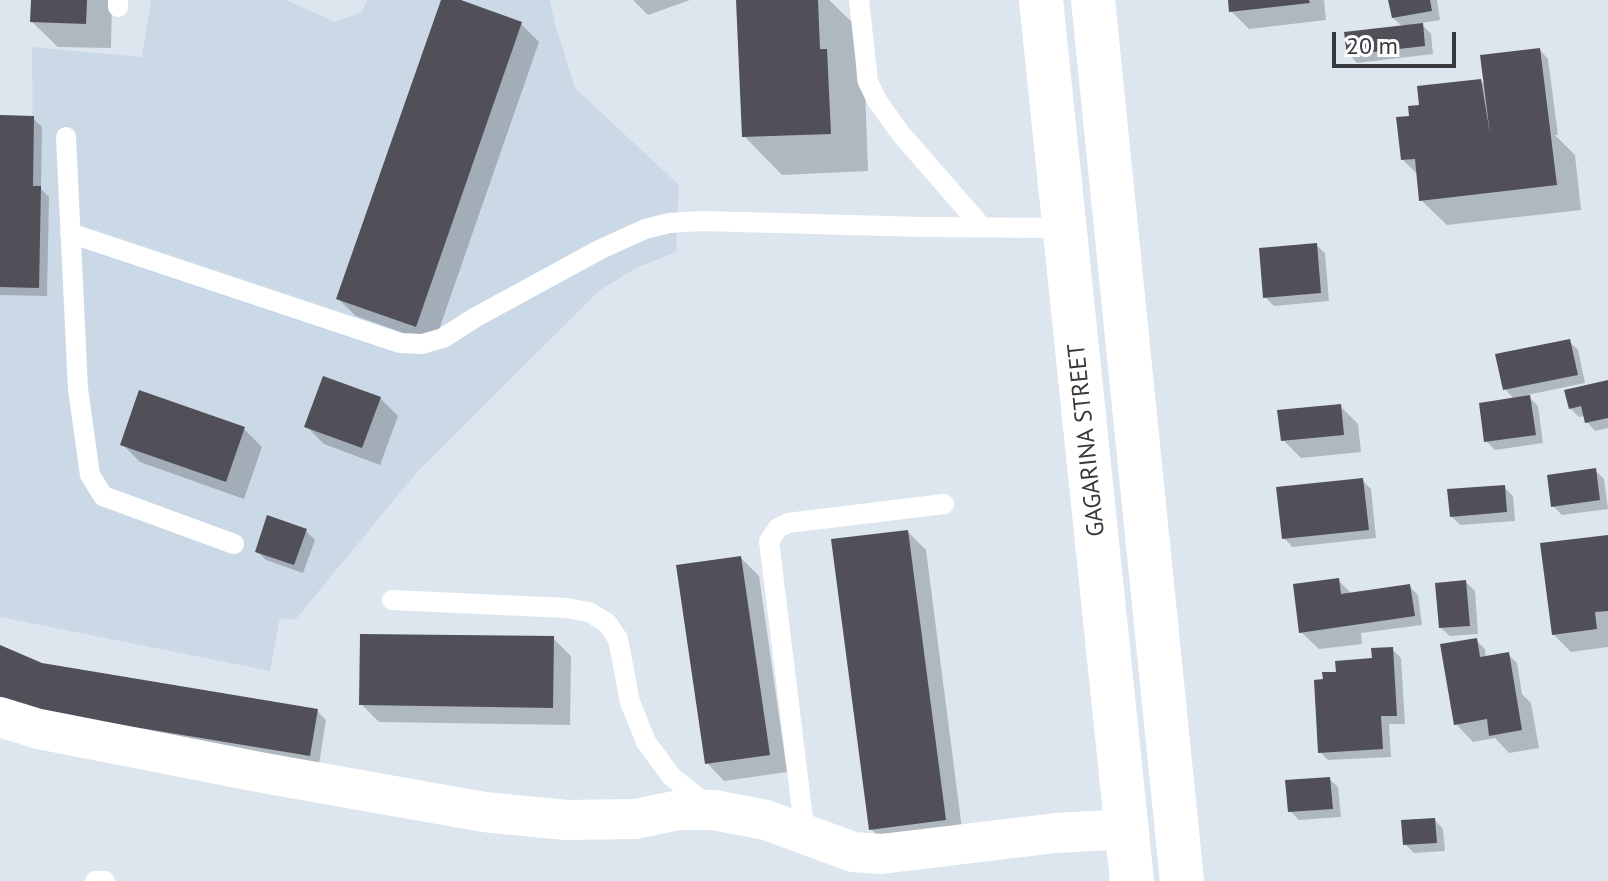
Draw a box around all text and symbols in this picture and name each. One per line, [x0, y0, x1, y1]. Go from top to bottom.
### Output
scale bar [1336, 16, 1460, 66]
text: 20 m [1346, 30, 1398, 61]
street label: GAGARINA STREET [1063, 342, 1111, 538]

